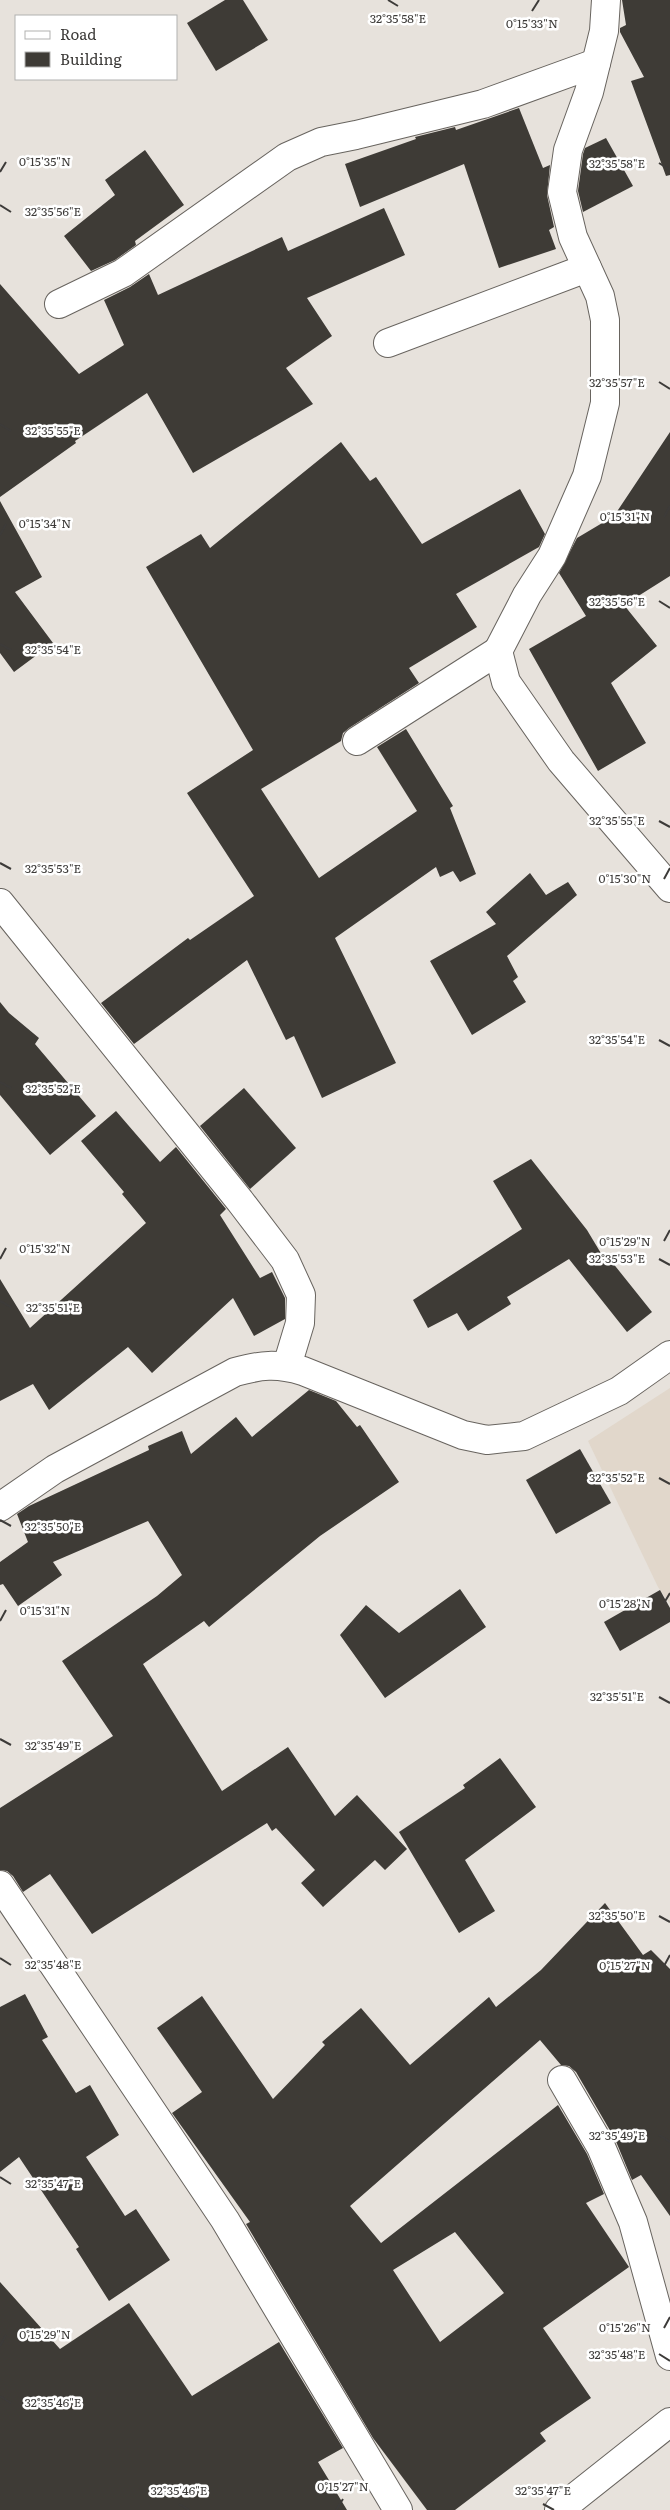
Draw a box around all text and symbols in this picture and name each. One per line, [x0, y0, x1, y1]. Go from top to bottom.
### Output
text: 32°35'58"E [370, 9, 427, 27]
text: 0°15'33"N [506, 14, 558, 32]
legend [15, 15, 178, 80]
text: Road [60, 22, 96, 45]
text: Building [60, 47, 122, 70]
text: 0°15'35"N [19, 152, 71, 170]
text: 32°35'58"E [589, 154, 646, 172]
text: 32°35'56"E [25, 202, 82, 220]
text: 32°35'57"E [589, 373, 645, 391]
text: 32°35'55"E [25, 421, 81, 439]
text: 0°15'31"N [600, 507, 650, 525]
text: 0°15'34"N [19, 514, 71, 532]
text: 32°35'56"E [589, 592, 646, 610]
text: 32°35'54"E [25, 640, 82, 658]
text: 32°35'55"E [589, 811, 645, 829]
text: 32°35'53"E [25, 859, 82, 877]
text: 0°15'30"N [599, 869, 651, 887]
text: 32°35'54"E [589, 1030, 646, 1048]
text: 32°35'52"E [25, 1079, 81, 1097]
text: 0°15'29"N [599, 1232, 651, 1250]
text: 0°15'32"N [19, 1239, 71, 1257]
text: 32°35'53"E [589, 1249, 646, 1267]
text: 32°35'51"E [26, 1298, 81, 1316]
text: 32°35'52"E [589, 1468, 645, 1486]
text: 32°35'50"E [25, 1517, 82, 1535]
text: 0°15'28"N [599, 1594, 651, 1612]
text: 0°15'31"N [20, 1601, 70, 1619]
text: 32°35'51"E [590, 1687, 645, 1705]
text: 32°35'49"E [25, 1736, 82, 1754]
text: 32°35'50"E [589, 1906, 646, 1924]
text: 32°35'48"E [24, 1955, 82, 1973]
text: 0°15'27"N [599, 1956, 651, 1974]
text: 32°35'49"E [589, 2126, 646, 2144]
text: 32°35'47"E [25, 2174, 81, 2192]
text: 0°15'26"N [599, 2318, 651, 2336]
text: 0°15'29"N [19, 2325, 71, 2343]
text: 32°35'48"E [588, 2345, 646, 2363]
text: 32°35'46"E [25, 2393, 82, 2411]
text: 0°15'27"N [317, 2477, 369, 2495]
text: 32°35'46"E [151, 2481, 208, 2499]
text: 32°35'47"E [515, 2481, 571, 2499]

